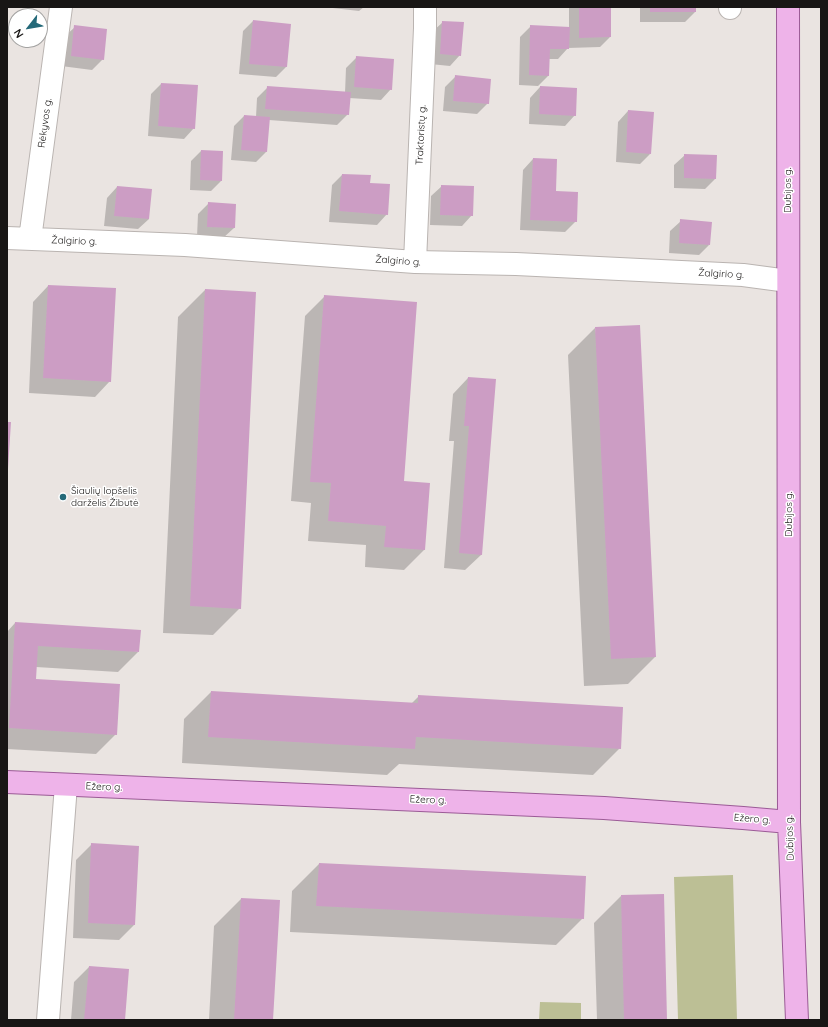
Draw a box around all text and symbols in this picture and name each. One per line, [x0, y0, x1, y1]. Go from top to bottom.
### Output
north arrow [8, 8, 48, 48]
text: N [10, 27, 27, 41]
street label: Rėkyvos g. [36, 97, 54, 149]
street label: Traktoristų g. [413, 104, 429, 166]
street label: Dubijos g. [782, 167, 794, 213]
street label: Žalgirio g. [51, 234, 97, 248]
street label: Žalgirio g. [375, 253, 421, 269]
street label: Žalgirio g. [698, 267, 744, 281]
place label: Šiaulių lopšelis darželis Žibutė [71, 485, 139, 508]
street label: Dubijos g. [783, 491, 795, 537]
marker: Šiaulių lopšelis darželis Žibutė [58, 492, 68, 502]
street label: Ežero g. [86, 780, 122, 794]
street label: Ežero g. [410, 793, 446, 807]
street label: Ežero g. [733, 811, 771, 827]
street label: Dubijos g. [783, 815, 797, 861]

